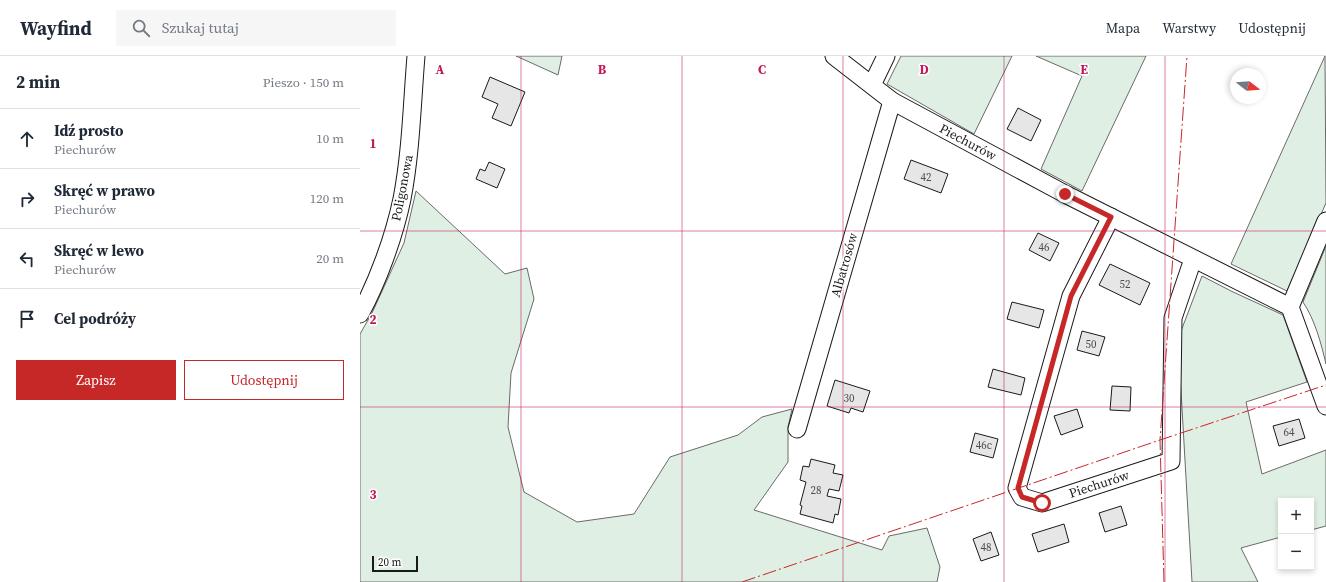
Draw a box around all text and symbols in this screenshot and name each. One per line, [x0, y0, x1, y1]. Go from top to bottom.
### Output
search box [116, 10, 396, 46]
text: Wayfind [20, 15, 92, 41]
icon: search [130, 17, 152, 39]
text: Szukaj tutaj [162, 17, 239, 38]
text: Mapa [1106, 18, 1140, 38]
text: Warstwy [1162, 18, 1216, 38]
text: Udostępnij [1238, 18, 1306, 38]
text: A [436, 61, 445, 78]
text: B [598, 61, 607, 78]
text: C [758, 61, 766, 78]
text: D [919, 61, 929, 78]
text: E [1080, 61, 1088, 78]
north arrow [1230, 68, 1266, 104]
text: 2 min [16, 70, 60, 94]
text: Pieszo · 150 m [263, 74, 344, 91]
text: Idź prosto [54, 120, 123, 141]
street label: Piechurów [937, 120, 1000, 164]
icon: ahead [16, 128, 38, 150]
text: 10 m [316, 130, 344, 147]
text: 1 [369, 135, 377, 152]
text: Piechurów [54, 141, 116, 158]
street label: Poligonowa [387, 153, 417, 223]
house number: 42 [921, 170, 932, 185]
text: Skręć w prawo [54, 180, 155, 201]
route end [1056, 185, 1074, 203]
icon: right [16, 188, 38, 210]
text: 120 m [310, 190, 344, 207]
text: Piechurów [54, 201, 116, 218]
street label: Albatrosów [827, 231, 861, 299]
text: Skręć w lewo [54, 240, 144, 261]
house number: 46 [1039, 240, 1050, 255]
icon: left [16, 248, 38, 270]
text: 20 m [316, 250, 344, 267]
text: Piechurów [54, 261, 116, 278]
house number: 52 [1120, 277, 1131, 292]
icon: arrive [16, 308, 38, 330]
text: Cel podróży [54, 308, 136, 329]
text: 2 [369, 311, 377, 328]
house number: 50 [1086, 337, 1097, 352]
button: Zapisz [16, 360, 176, 400]
button: Udostępnij [184, 360, 344, 400]
house number: 30 [844, 391, 855, 406]
house number: 64 [1284, 425, 1295, 440]
house number: 46c [976, 438, 993, 453]
street label: Piechurów [1067, 466, 1131, 502]
house number: 28 [811, 483, 822, 498]
text: 3 [369, 486, 377, 503]
route start [1033, 494, 1051, 512]
map controls [1278, 498, 1314, 570]
button: + [1278, 498, 1314, 534]
button: − [1278, 534, 1314, 570]
house number: 48 [981, 540, 992, 555]
scale bar [372, 554, 418, 573]
text: 20 m [378, 555, 401, 570]

